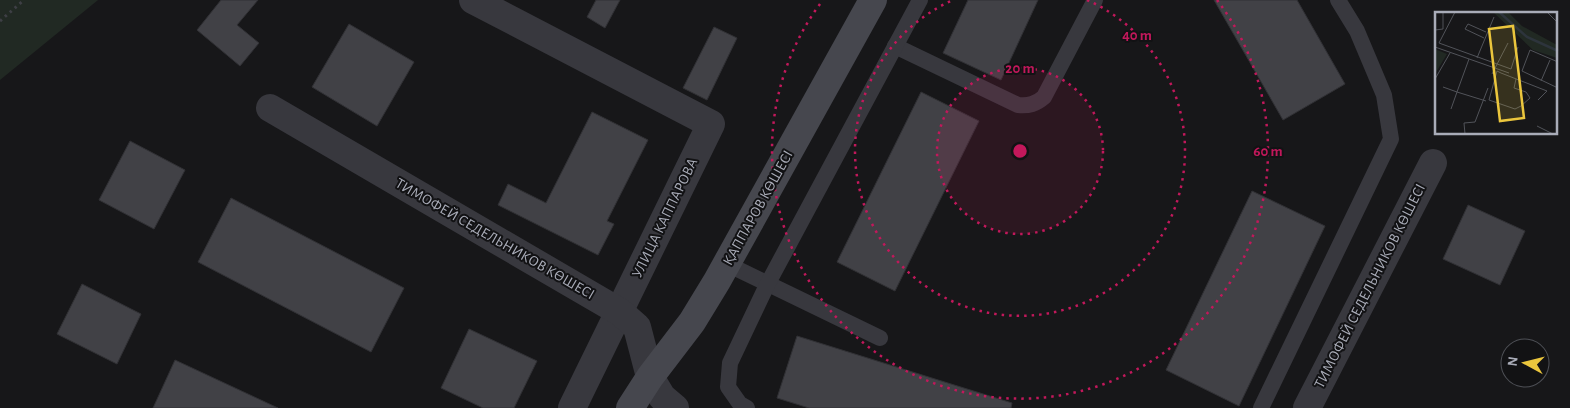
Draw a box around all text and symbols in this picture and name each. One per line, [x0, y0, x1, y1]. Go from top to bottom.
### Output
inset map [1435, 12, 1558, 135]
text: 40 m [1122, 28, 1152, 43]
text: 20 m [1005, 61, 1035, 76]
centre of rings [1011, 142, 1029, 160]
text: 60 m [1253, 144, 1283, 159]
street label: ҚАППАРОВ КӨШЕСІ [720, 148, 796, 268]
street label: УЛИЦА КАППАРОВА [630, 156, 700, 280]
street label: ТИМОФЕЙ СЕДЕЛЬНИКОВ КӨШЕСІ [393, 176, 597, 302]
street label: ТИМОФЕЙ СЕДЕЛЬНИКОВ КӨШЕСІ [1312, 181, 1428, 391]
north arrow [1500, 338, 1550, 388]
text: N [1506, 356, 1521, 367]

